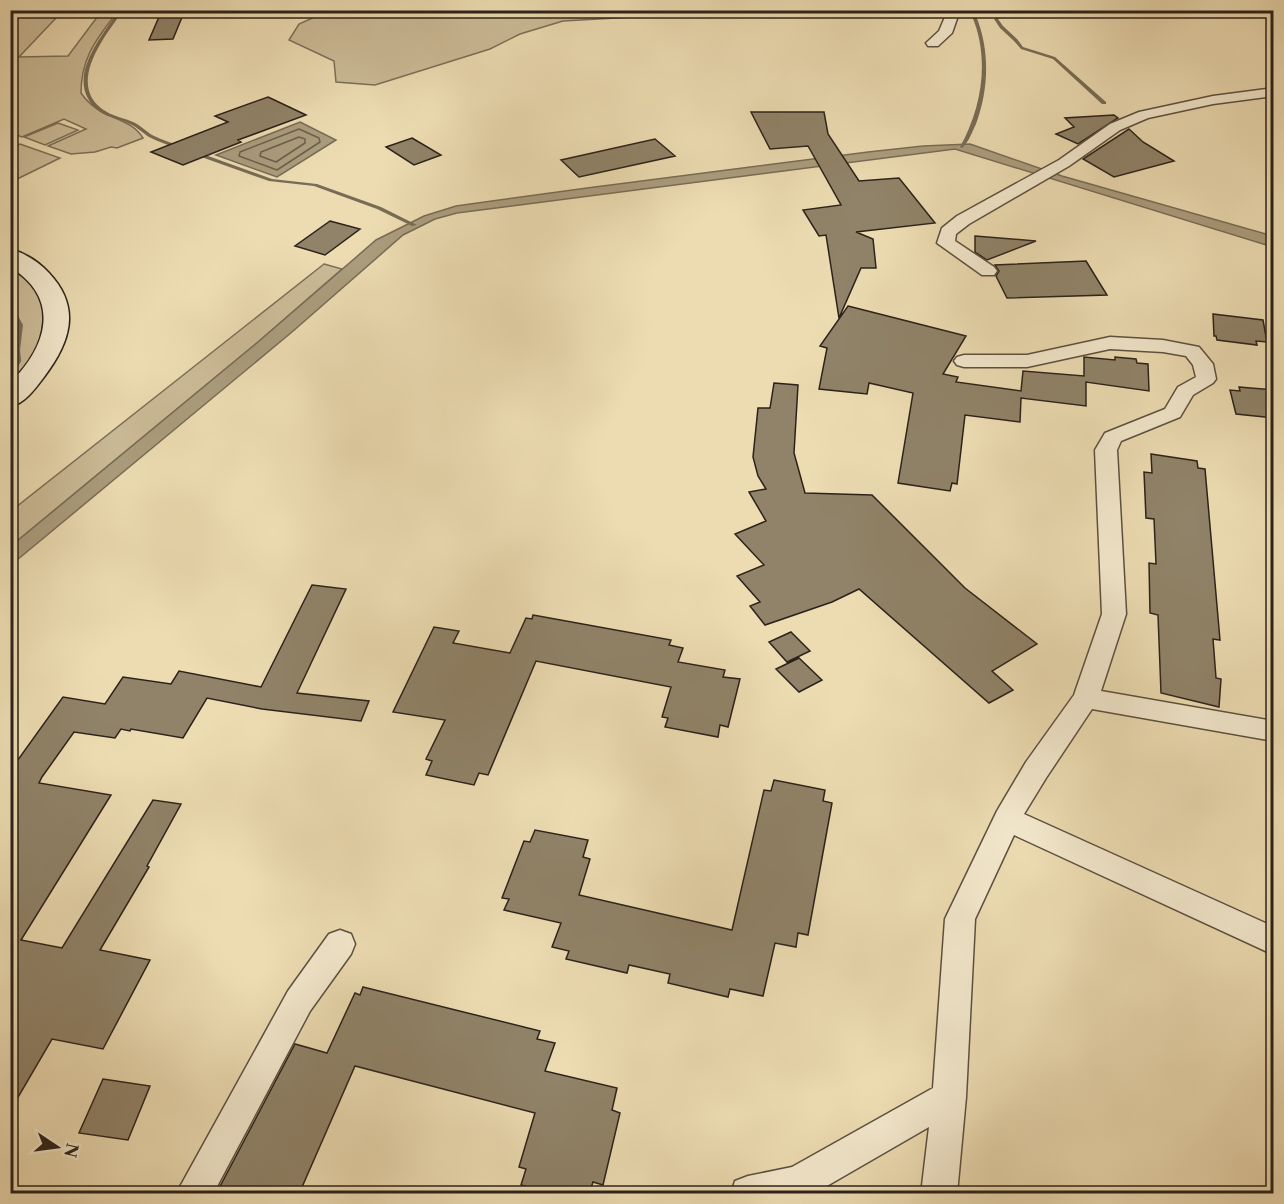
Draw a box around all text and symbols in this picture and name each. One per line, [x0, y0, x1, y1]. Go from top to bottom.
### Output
north arrow [27, 1117, 87, 1177]
text: N [60, 1141, 83, 1159]

